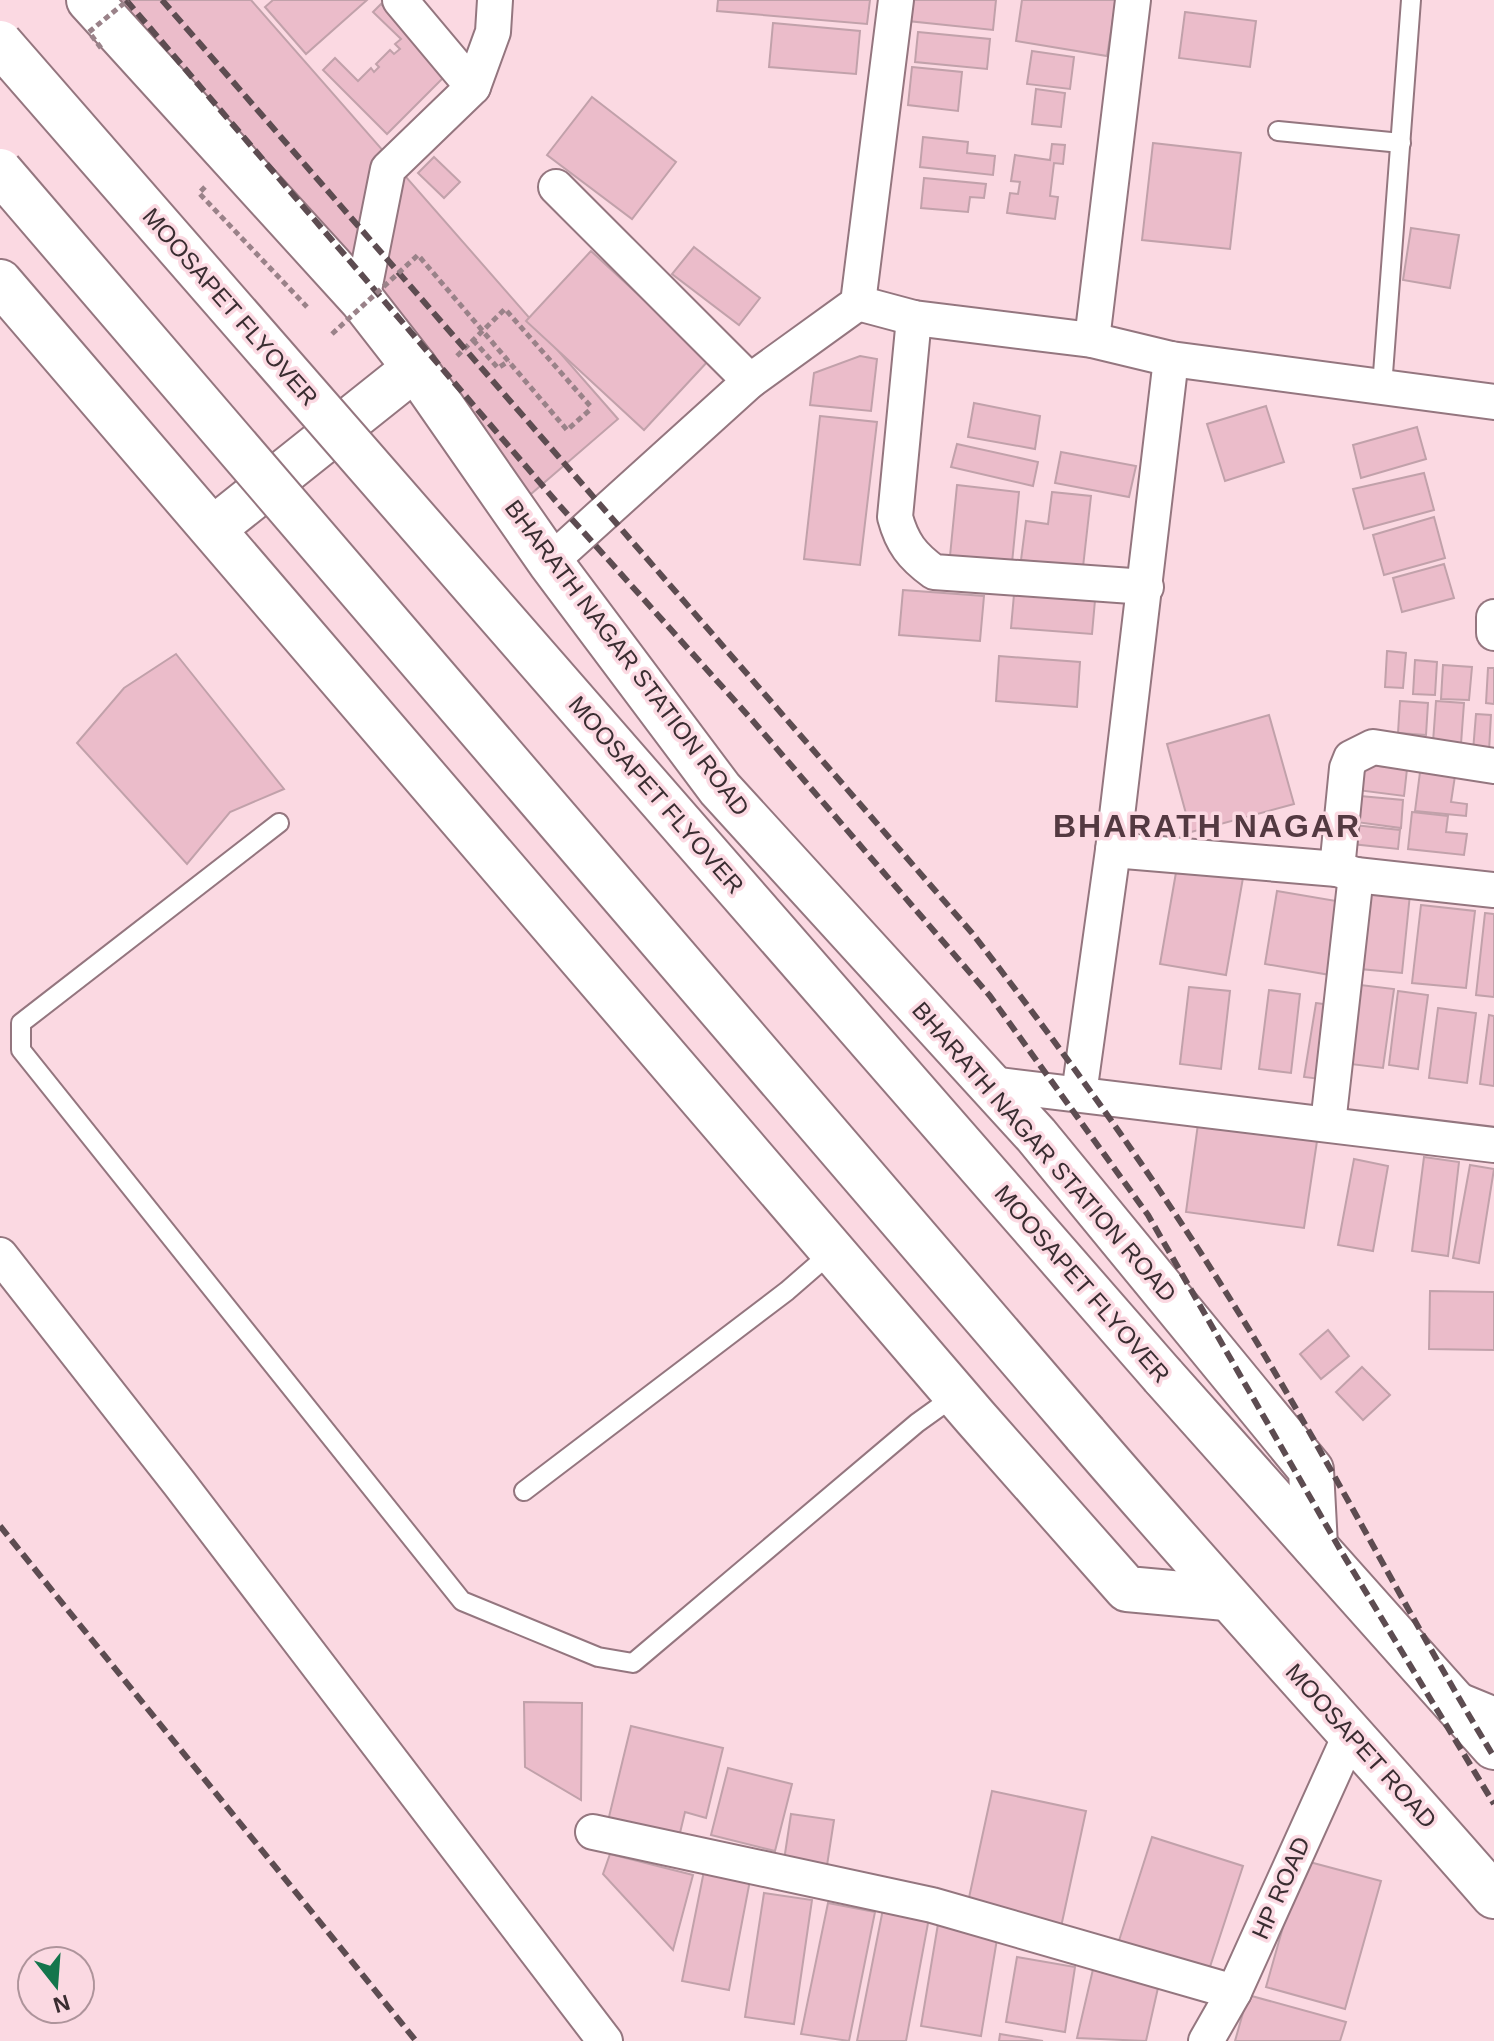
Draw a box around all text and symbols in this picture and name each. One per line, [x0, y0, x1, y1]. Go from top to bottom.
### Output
street label: MOOSAPET FLYOVER [137, 203, 323, 411]
street label: BHARATH NAGAR STATION ROAD [500, 495, 755, 821]
street label: MOOSAPET FLYOVER [563, 691, 749, 899]
district label: BHARATH NAGAR [1053, 808, 1361, 844]
street label: BHARATH NAGAR STATION ROAD [907, 996, 1182, 1307]
street label: MOOSAPET FLYOVER [989, 1180, 1175, 1388]
street label: MOOSAPET ROAD [1281, 1658, 1442, 1833]
street label: HP ROAD [1246, 1833, 1315, 1943]
north arrow [16, 1945, 96, 2025]
text: N [50, 1989, 73, 2018]

